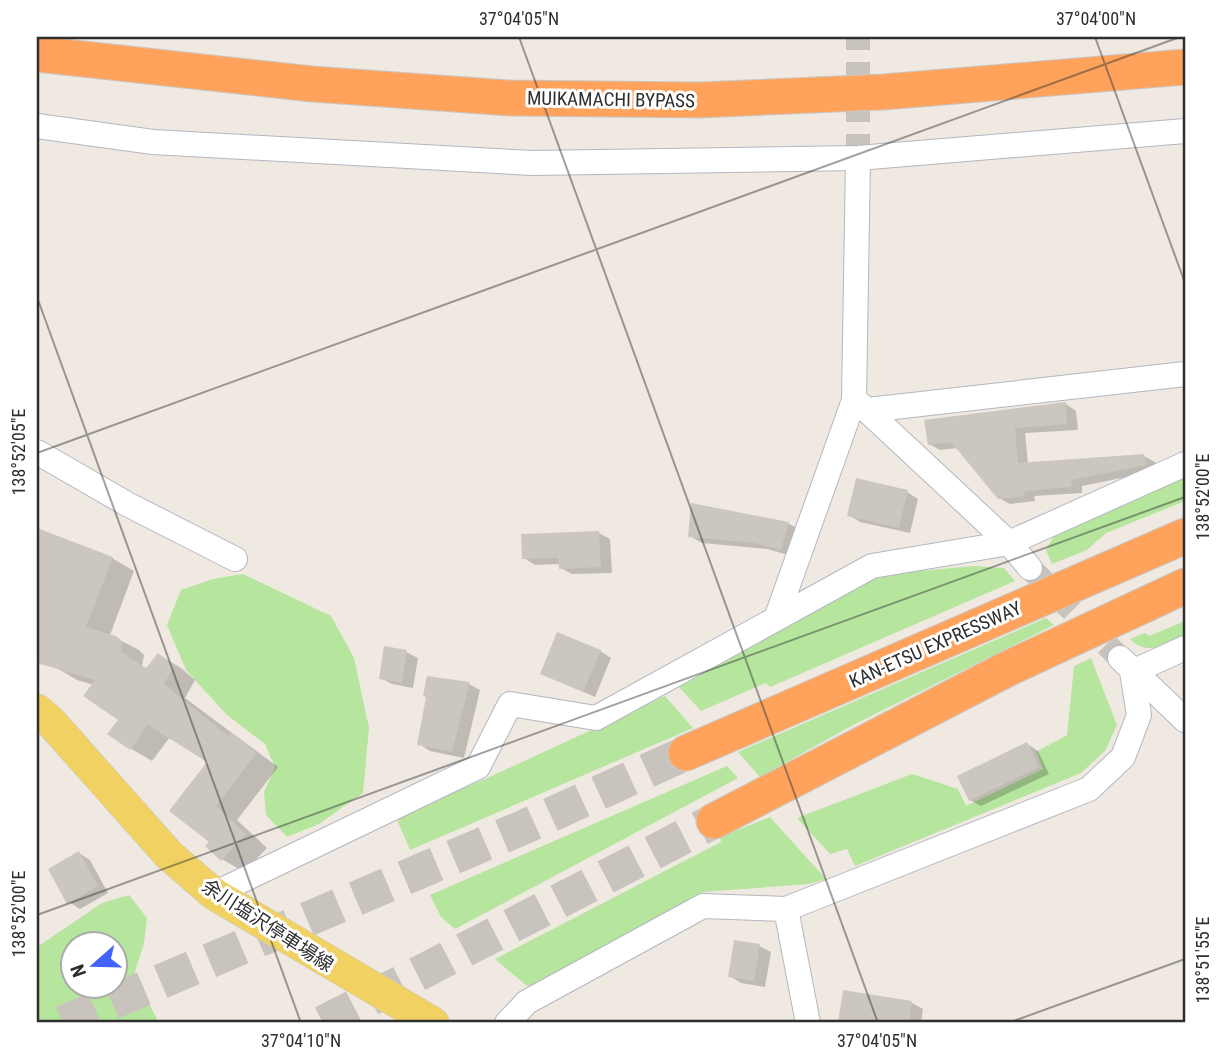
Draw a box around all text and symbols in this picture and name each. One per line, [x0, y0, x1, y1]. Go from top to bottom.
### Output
text: 37°04'05"N [479, 8, 559, 29]
text: 37°04'00"N [1056, 8, 1136, 29]
street label: MUIKAMACHI BYPASS [527, 87, 695, 112]
text: 138°52'05"E [8, 409, 29, 495]
text: 138°52'00"E [1192, 454, 1213, 540]
street label: KAN-ETSU EXPRESSWAY [846, 596, 1025, 693]
text: 138°52'00"E [8, 871, 29, 957]
street label: 余川塩沢停車場線 [198, 874, 338, 976]
text: 138°51'55"E [1192, 917, 1213, 1003]
north arrow [60, 930, 130, 1000]
text: N [66, 961, 91, 980]
text: 37°04'10"N [261, 1030, 341, 1051]
text: 37°04'05"N [837, 1030, 917, 1051]

